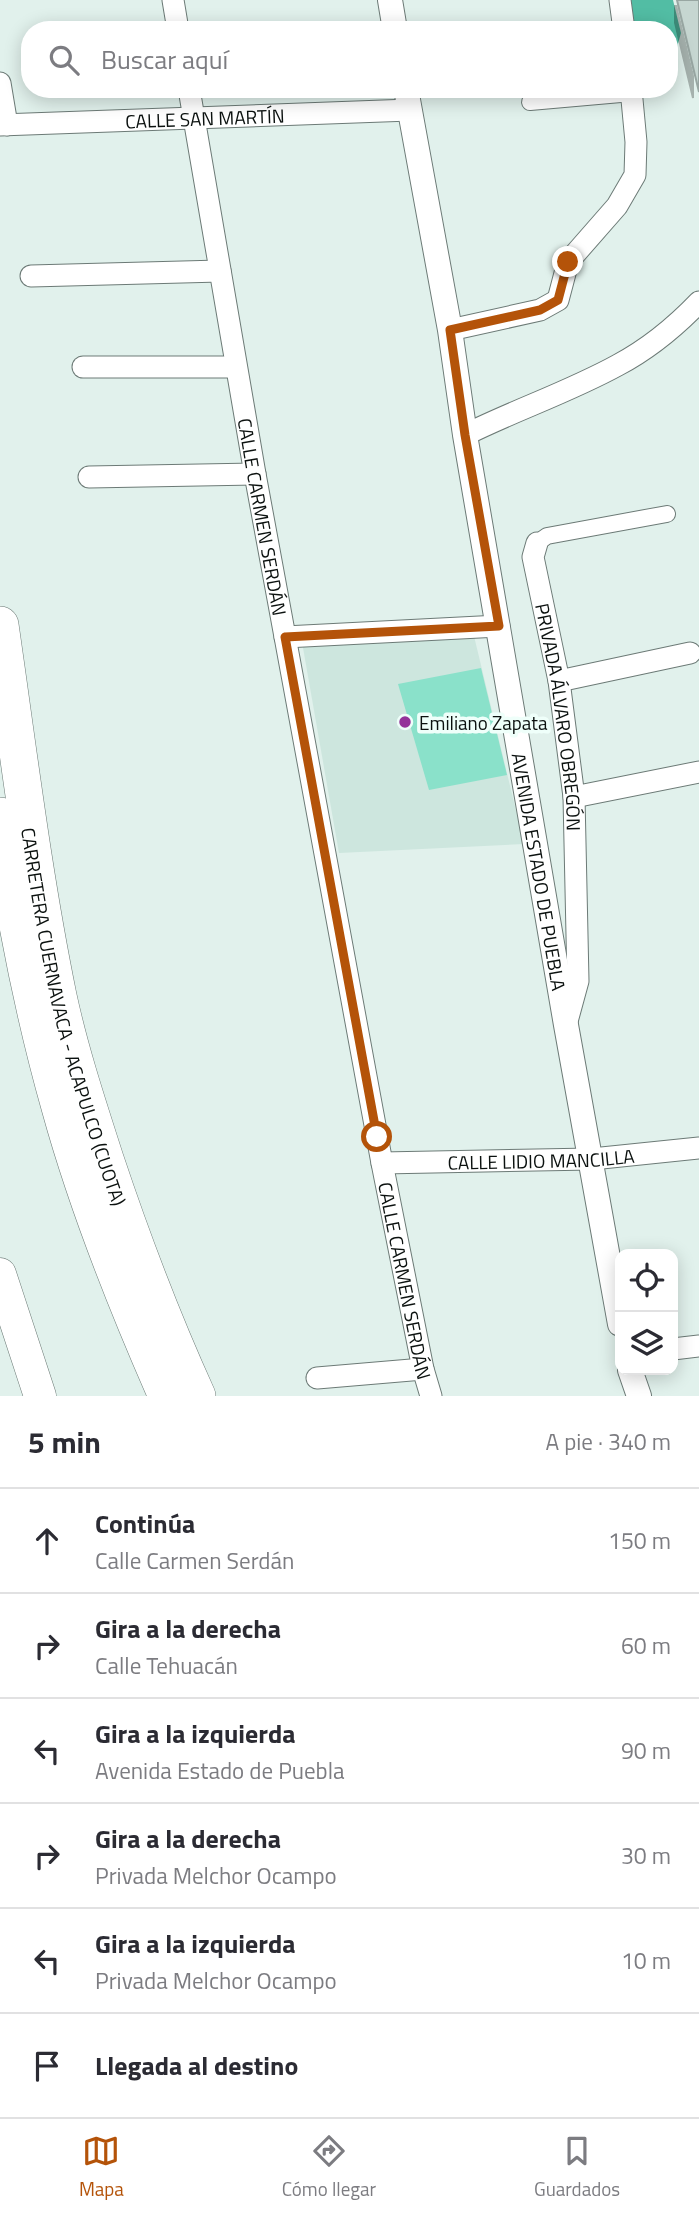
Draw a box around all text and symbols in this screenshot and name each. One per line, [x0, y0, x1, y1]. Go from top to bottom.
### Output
search box [21, 21, 678, 98]
text: Buscar aquí [101, 40, 228, 79]
icon: search [45, 41, 83, 79]
street label: CALLE SAN MARTÍN [125, 100, 285, 135]
route end [552, 246, 583, 277]
street label: CALLE CARMEN SERDÁN [231, 416, 295, 618]
street label: PRIVADA ÁLVARO OBREGÓN [529, 600, 589, 831]
place label: Emiliano Zapata [419, 708, 548, 737]
marker: Emiliano Zapata [397, 714, 413, 730]
street label: AVENIDA ESTADO DE PUEBLA [505, 750, 574, 993]
street label: CARRETERA CUERNAVACA - ACAPULCO (CUOTA) [14, 825, 134, 1209]
route start [361, 1121, 392, 1152]
street label: CALLE LIDIO MANCILLA [447, 1140, 636, 1176]
street label: CALLE CARMEN SERDÁN [372, 1179, 440, 1383]
map controls [615, 1249, 678, 1375]
button: locate [615, 1249, 678, 1312]
button: layers [615, 1312, 678, 1375]
text: 5 min [28, 1419, 101, 1465]
text: A pie · 340 m [545, 1424, 671, 1459]
text: Continúa [95, 1504, 195, 1543]
icon: ahead [28, 1522, 66, 1560]
text: 150 m [608, 1523, 671, 1558]
text: Calle Carmen Serdán [95, 1543, 294, 1578]
text: Gira a la derecha [95, 1609, 281, 1648]
icon: right [28, 1627, 66, 1665]
text: 60 m [621, 1628, 671, 1663]
text: Calle Tehuacán [95, 1648, 238, 1683]
text: Gira a la izquierda [95, 1714, 296, 1753]
icon: left [28, 1732, 66, 1770]
text: 90 m [621, 1733, 671, 1768]
text: Avenida Estado de Puebla [95, 1753, 345, 1788]
text: Gira a la derecha [95, 1819, 281, 1858]
icon: right [28, 1837, 66, 1875]
text: 30 m [621, 1838, 671, 1873]
text: Privada Melchor Ocampo [95, 1858, 337, 1893]
text: Gira a la izquierda [95, 1924, 296, 1963]
icon: left [28, 1942, 66, 1980]
text: 10 m [621, 1943, 671, 1978]
text: Privada Melchor Ocampo [95, 1963, 337, 1998]
text: Llegada al destino [95, 2046, 298, 2085]
icon: arrive [28, 2047, 66, 2085]
tab: Mapa [79, 2132, 124, 2203]
tab: Cómo llegar [282, 2132, 376, 2203]
tab: Guardados [534, 2132, 620, 2203]

